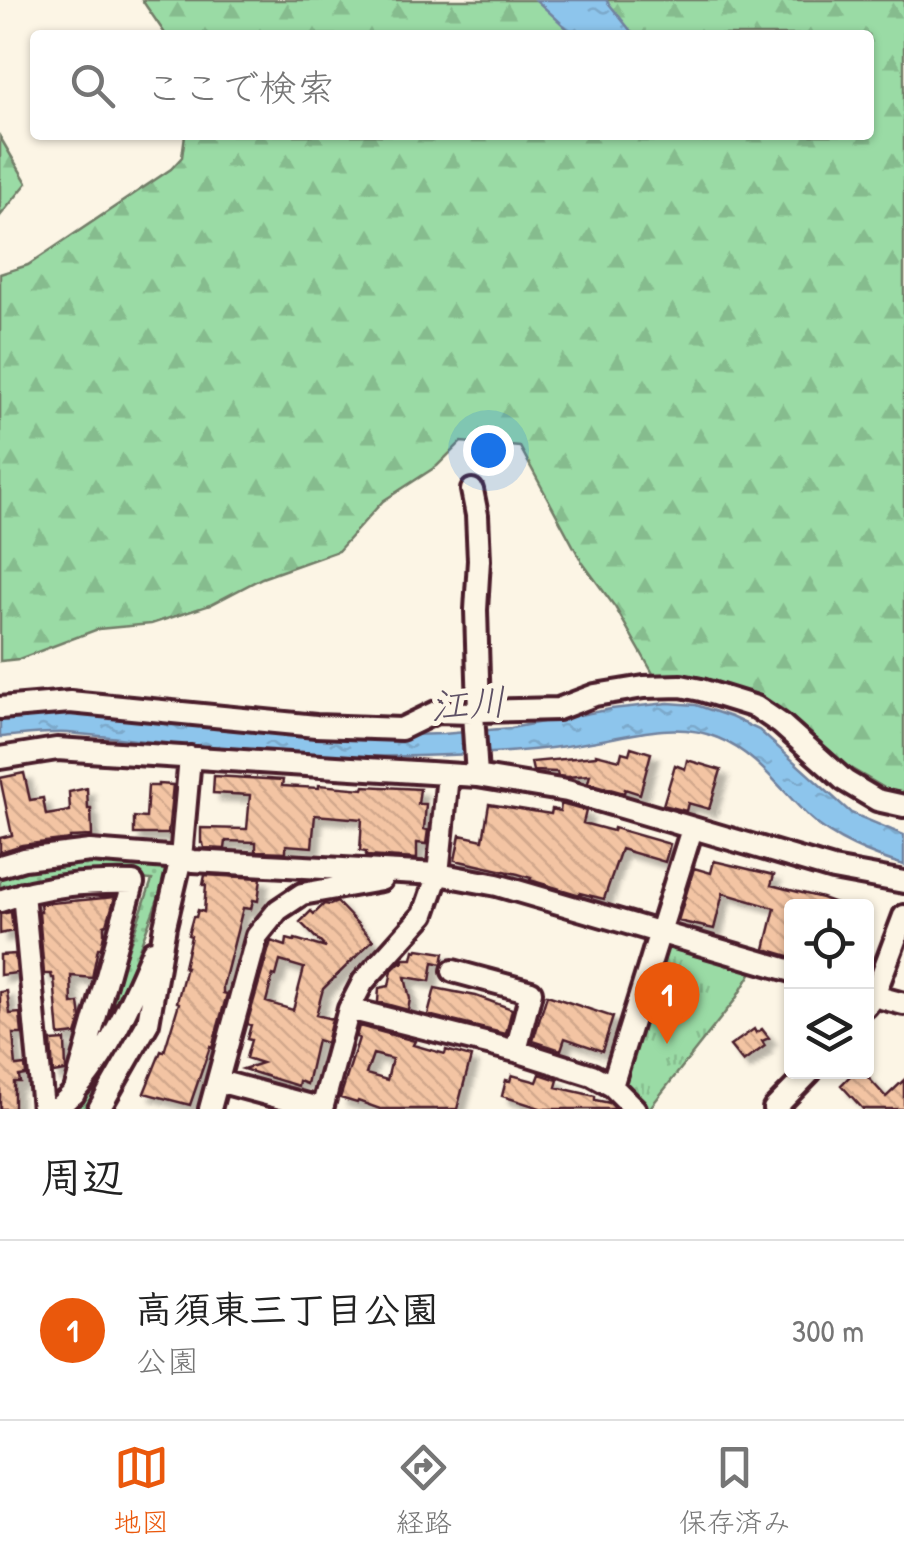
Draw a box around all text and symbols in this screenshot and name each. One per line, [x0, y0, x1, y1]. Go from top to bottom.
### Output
search box [30, 30, 874, 140]
icon: search [65, 58, 120, 113]
text: ここで検索 [145, 61, 335, 113]
your location [463, 425, 514, 476]
water label: 江川 [428, 674, 508, 732]
map controls [784, 899, 874, 1079]
button: locate [784, 899, 874, 989]
pin: 1 [634, 962, 700, 1044]
button: layers [784, 989, 874, 1079]
text: 周辺 [40, 1148, 124, 1205]
text: 高須東三丁目公園 [135, 1283, 439, 1335]
text: 1 [67, 1309, 78, 1352]
text: 300 m [792, 1309, 864, 1352]
text: 公園 [135, 1339, 199, 1382]
tab: 地図 [113, 1440, 169, 1541]
tab: 経路 [396, 1440, 452, 1541]
tab: 保存済み [679, 1440, 791, 1541]

